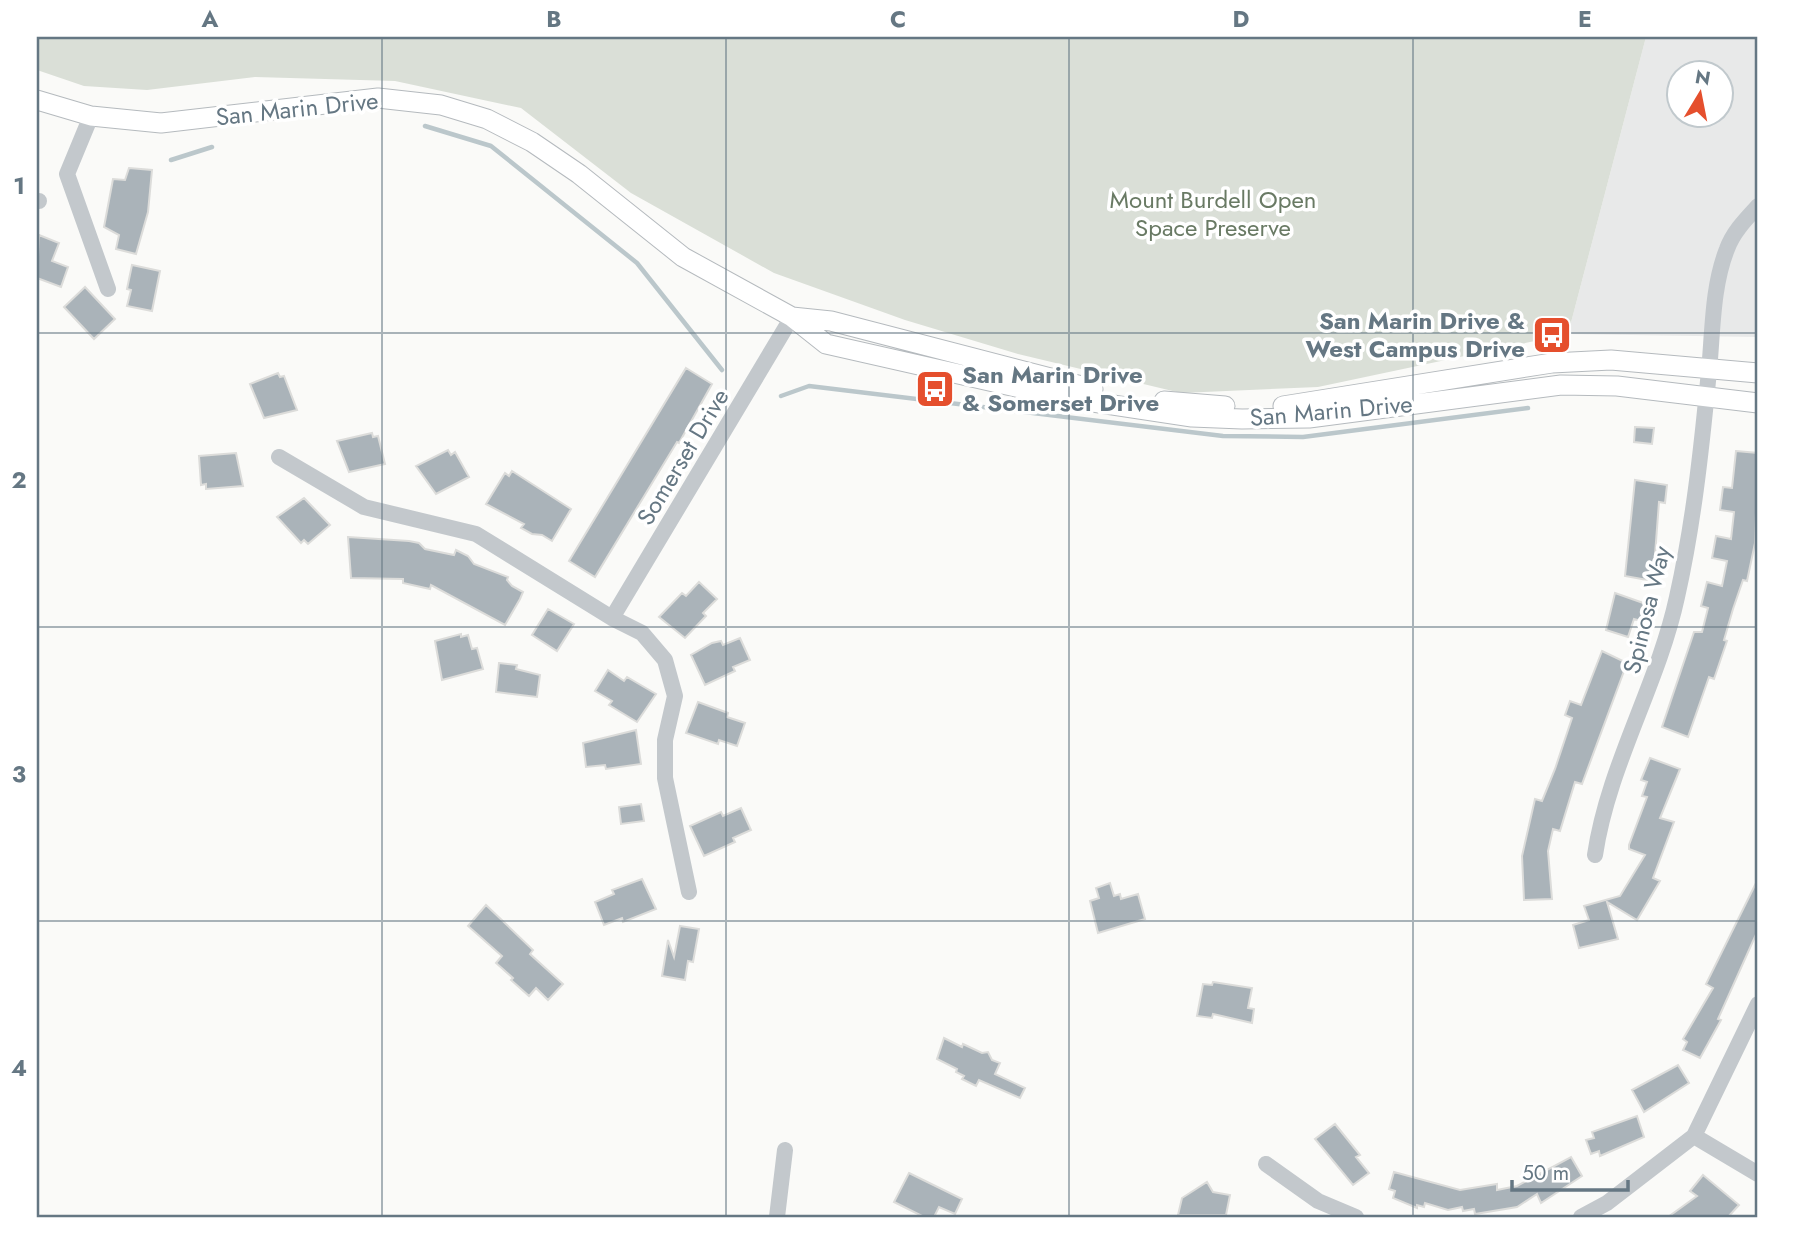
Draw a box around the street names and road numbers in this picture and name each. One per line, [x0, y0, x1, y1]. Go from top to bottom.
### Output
street label: San Marin Drive [214, 83, 380, 134]
street label: Somerset Drive [628, 382, 737, 532]
street label: San Marin Drive [1248, 386, 1414, 435]
street label: Spinosa Way [1614, 542, 1679, 677]

